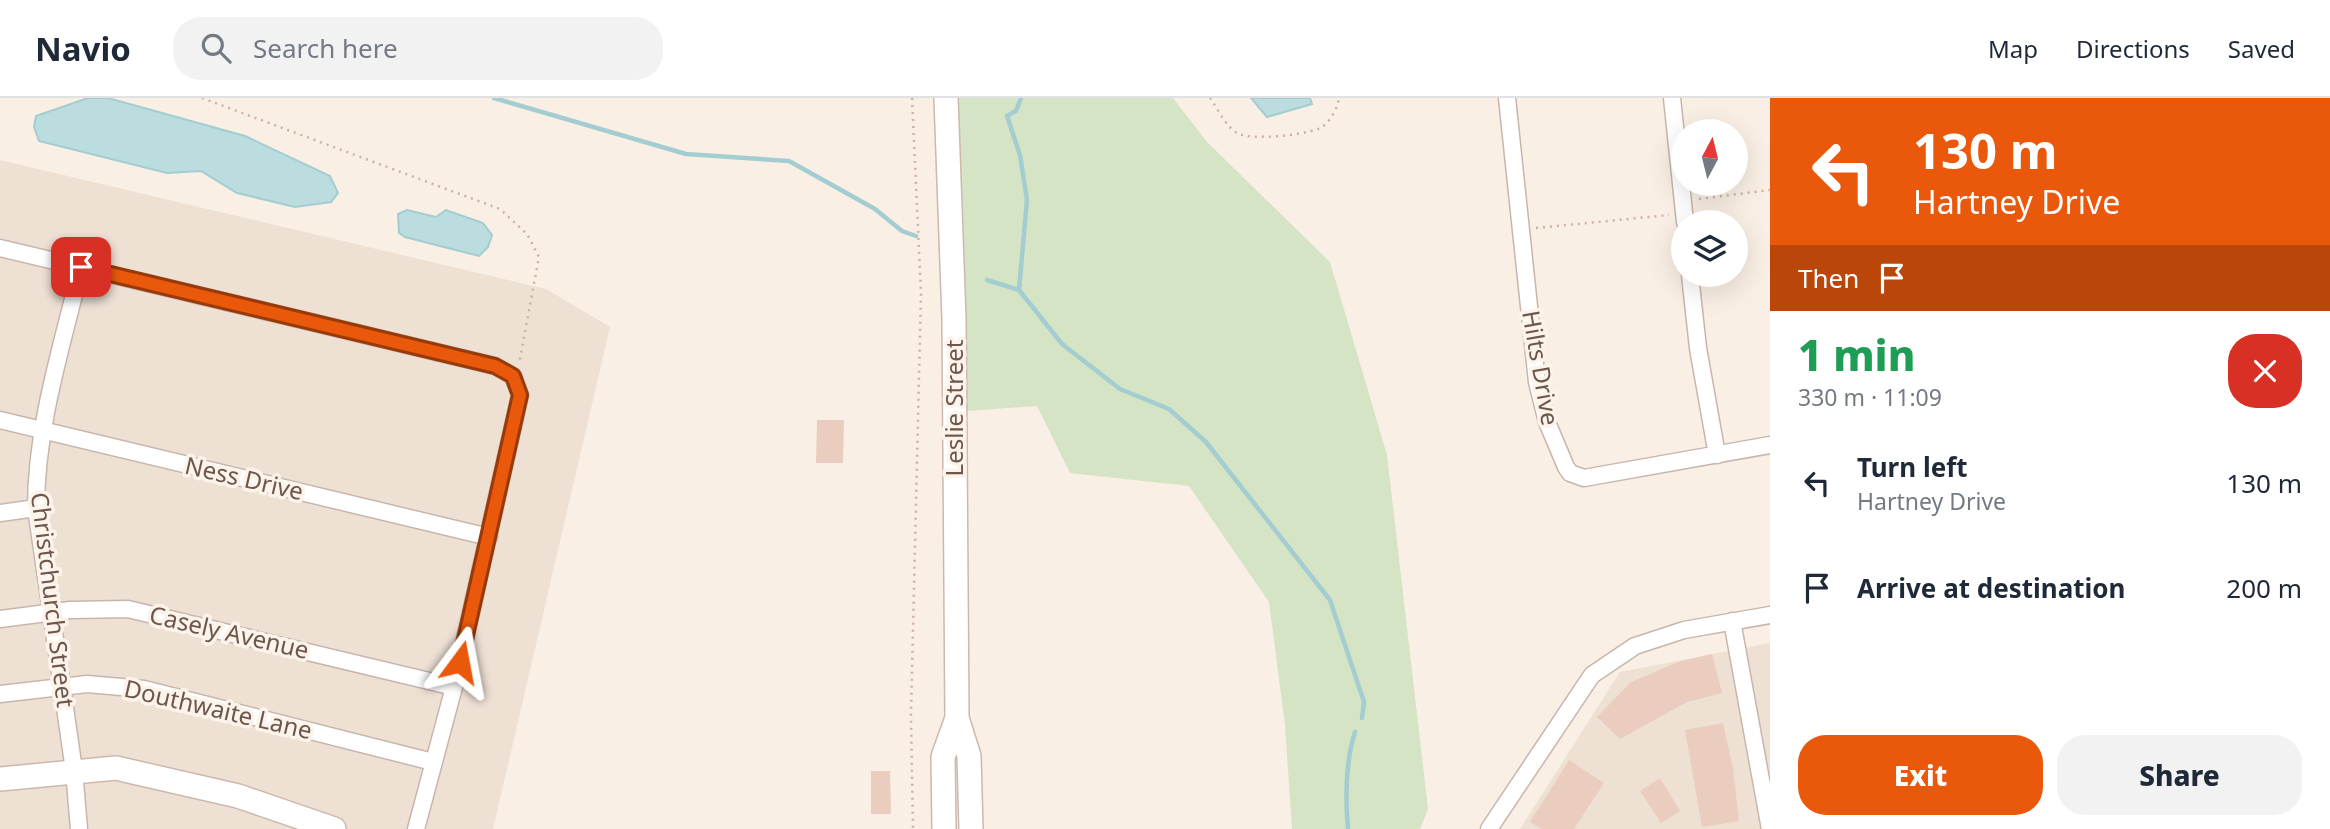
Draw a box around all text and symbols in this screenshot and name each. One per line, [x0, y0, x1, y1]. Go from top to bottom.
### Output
search box [173, 17, 663, 80]
text: Navio [35, 26, 131, 71]
icon: search [197, 29, 235, 67]
text: Search here [253, 30, 398, 66]
text: Map [1988, 32, 2038, 65]
text: Directions [2076, 32, 2190, 65]
text: Saved [2228, 32, 2295, 65]
text: 130 m [1913, 117, 2058, 183]
north arrow [1671, 119, 1748, 196]
map controls [1671, 119, 1748, 287]
icon: left [1798, 126, 1889, 217]
text: Hartney Drive [1913, 180, 2120, 223]
button: layers [1671, 210, 1748, 287]
pin [51, 237, 111, 297]
icon: arrive [62, 248, 100, 286]
icon: arrive [1873, 259, 1911, 297]
text: Then [1798, 260, 1859, 296]
street label: Hilts Drive [1515, 308, 1568, 428]
text: 1 min [1798, 326, 1915, 383]
button: close [2228, 334, 2302, 408]
street label: Leslie Street [937, 339, 970, 476]
text: 330 m · 11:09 [1798, 381, 1942, 413]
street label: Ness Drive [182, 448, 307, 507]
text: Turn left [1857, 449, 1968, 485]
icon: left [1798, 464, 1836, 502]
text: 130 m [2226, 465, 2302, 501]
text: Hartney Drive [1857, 485, 2006, 517]
street label: Christchurch Street [24, 490, 83, 710]
icon: arrive [1798, 569, 1836, 607]
text: Arrive at destination [1857, 570, 2126, 606]
text: 200 m [2226, 570, 2302, 606]
street label: Casely Avenue [146, 597, 312, 666]
position arrow [423, 625, 497, 699]
street label: Douthwaite Lane [121, 671, 315, 746]
button: Exit [1798, 735, 2043, 815]
button: Share [2057, 735, 2302, 815]

